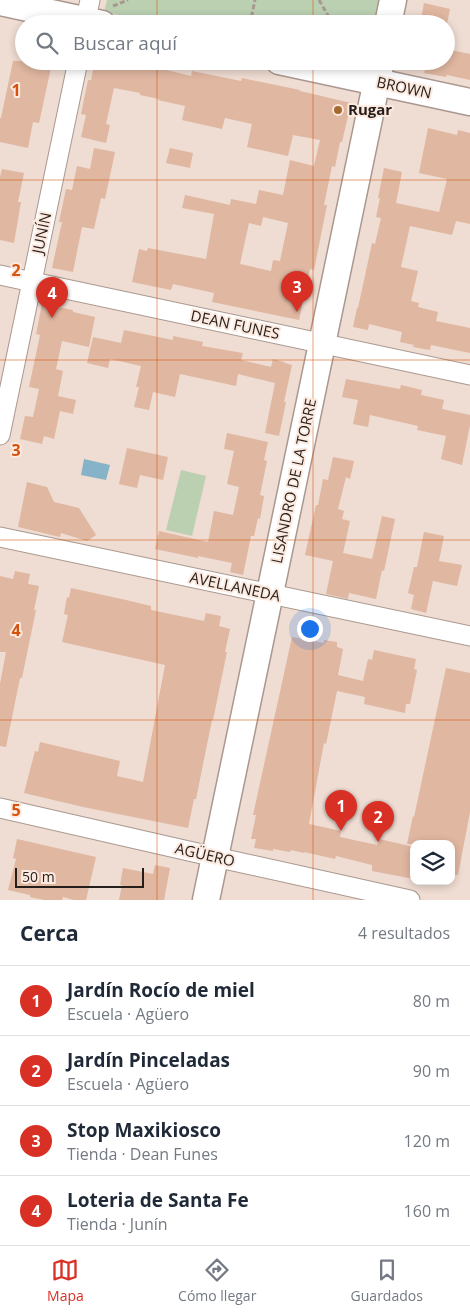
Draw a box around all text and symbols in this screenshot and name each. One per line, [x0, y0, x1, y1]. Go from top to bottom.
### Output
search box [15, 15, 455, 70]
icon: search [33, 29, 61, 57]
text: Buscar aquí [73, 30, 177, 56]
street label: BROWN [375, 71, 434, 103]
text: 1 [11, 79, 21, 101]
place label: Rugar [348, 99, 392, 119]
marker: Rugar [332, 104, 344, 116]
street label: JUNÍN [26, 210, 55, 257]
text: 2 [11, 259, 21, 281]
pin: 3 [281, 271, 313, 312]
pin: 4 [36, 277, 68, 318]
street label: DEAN FUNES [189, 305, 282, 343]
street label: LISANDRO DE LA TORRE [266, 397, 320, 565]
text: 3 [11, 439, 21, 461]
street label: AVELLANEDA [188, 567, 283, 605]
your location [297, 616, 323, 642]
text: 4 [11, 619, 21, 641]
pin: 1 [325, 790, 357, 831]
text: 5 [11, 799, 21, 821]
pin: 2 [362, 801, 394, 842]
street label: AGÜERO [173, 837, 237, 871]
map controls [410, 840, 455, 885]
button: layers [410, 840, 455, 885]
scale bar [15, 865, 144, 888]
text: 50 m [22, 867, 55, 886]
text: Cerca [20, 919, 79, 947]
text: 4 resultados [358, 922, 450, 944]
text: Jardín Rocío de miel [67, 977, 255, 1003]
text: 1 [31, 990, 41, 1012]
text: 80 m [413, 990, 450, 1012]
text: Escuela · Agüero [67, 1003, 189, 1025]
text: Jardín Pinceladas [67, 1047, 230, 1073]
text: 2 [31, 1060, 41, 1082]
text: 90 m [413, 1060, 450, 1082]
text: Escuela · Agüero [67, 1073, 189, 1095]
text: Stop Maxikiosco [67, 1117, 221, 1143]
text: 3 [31, 1130, 41, 1152]
text: 120 m [404, 1130, 450, 1152]
text: Tienda · Dean Funes [67, 1143, 218, 1165]
text: Loteria de Santa Fe [67, 1187, 249, 1213]
text: 4 [31, 1200, 41, 1222]
text: 160 m [404, 1200, 450, 1222]
text: Tienda · Junín [67, 1213, 168, 1235]
tab: Mapa [47, 1256, 84, 1305]
tab: Cómo llegar [178, 1256, 256, 1305]
tab: Guardados [351, 1256, 423, 1305]

